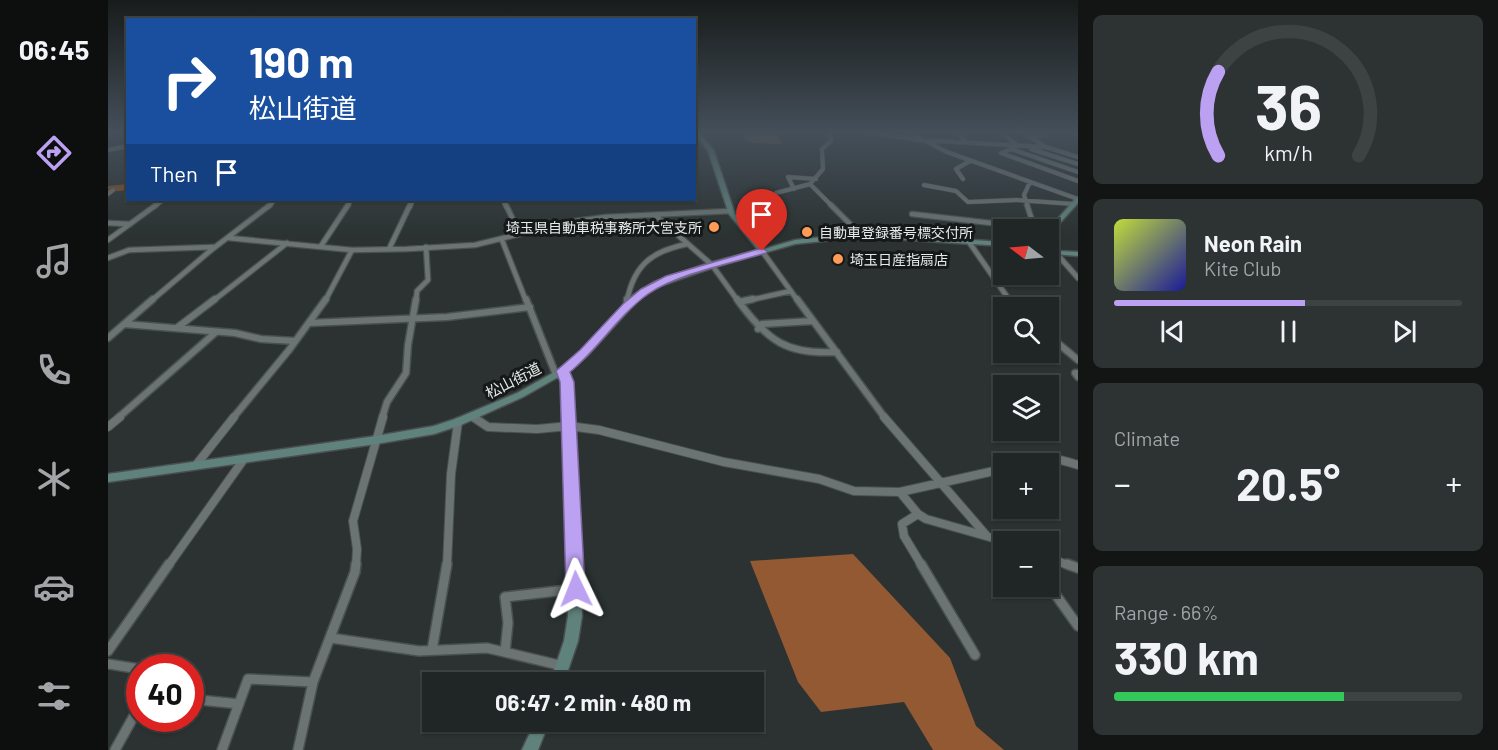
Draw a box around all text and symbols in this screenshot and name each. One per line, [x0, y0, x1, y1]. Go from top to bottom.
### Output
text: 06:45 [19, 33, 89, 65]
text: 190 m [249, 36, 354, 86]
icon: right [150, 42, 228, 120]
text: 36 [1254, 69, 1322, 143]
text: 松山街道 [249, 91, 357, 123]
icon: directions [33, 132, 75, 174]
text: km/h [1264, 141, 1312, 166]
icon: arrive [210, 156, 243, 189]
text: Then [150, 160, 198, 186]
pin [736, 189, 787, 251]
icon: arrive [745, 198, 778, 231]
place label: 埼玉県自動車税事務所大宮支所 [506, 219, 702, 236]
north arrow [993, 219, 1059, 285]
map controls [993, 219, 1059, 597]
marker: 埼玉県自動車税事務所大宮支所 [707, 220, 721, 234]
place label: 自動車登録番号標交付所 [819, 224, 973, 241]
marker: 自動車登録番号標交付所 [800, 225, 814, 239]
text: Neon Rain [1204, 230, 1302, 256]
icon: music [33, 240, 75, 282]
place label: 埼玉日産指扇店 [850, 251, 948, 268]
marker: 埼玉日産指扇店 [831, 252, 845, 266]
text: Kite Club [1204, 256, 1281, 280]
button: search [993, 297, 1059, 363]
icon: previous [1156, 315, 1189, 348]
icon: pause [1272, 315, 1305, 348]
icon: next [1388, 315, 1421, 348]
icon: phone [33, 349, 75, 391]
street label: 松山街道 [482, 358, 544, 402]
button: layers [993, 375, 1059, 441]
text: Climate [1114, 426, 1180, 450]
button: + [993, 453, 1059, 519]
text: 20.5° [1236, 456, 1340, 510]
icon: climate [33, 458, 75, 500]
text: − [1114, 463, 1131, 503]
text: + [1446, 463, 1462, 503]
button: − [993, 531, 1059, 597]
position arrow [544, 557, 608, 621]
icon: car [33, 566, 75, 608]
text: Range · 66% [1114, 600, 1218, 624]
text: 330 km [1114, 630, 1259, 684]
speed limit sign: 40 [126, 654, 204, 732]
icon: filters [33, 675, 75, 717]
text: 06:47 · 2 min · 480 m [495, 689, 691, 715]

